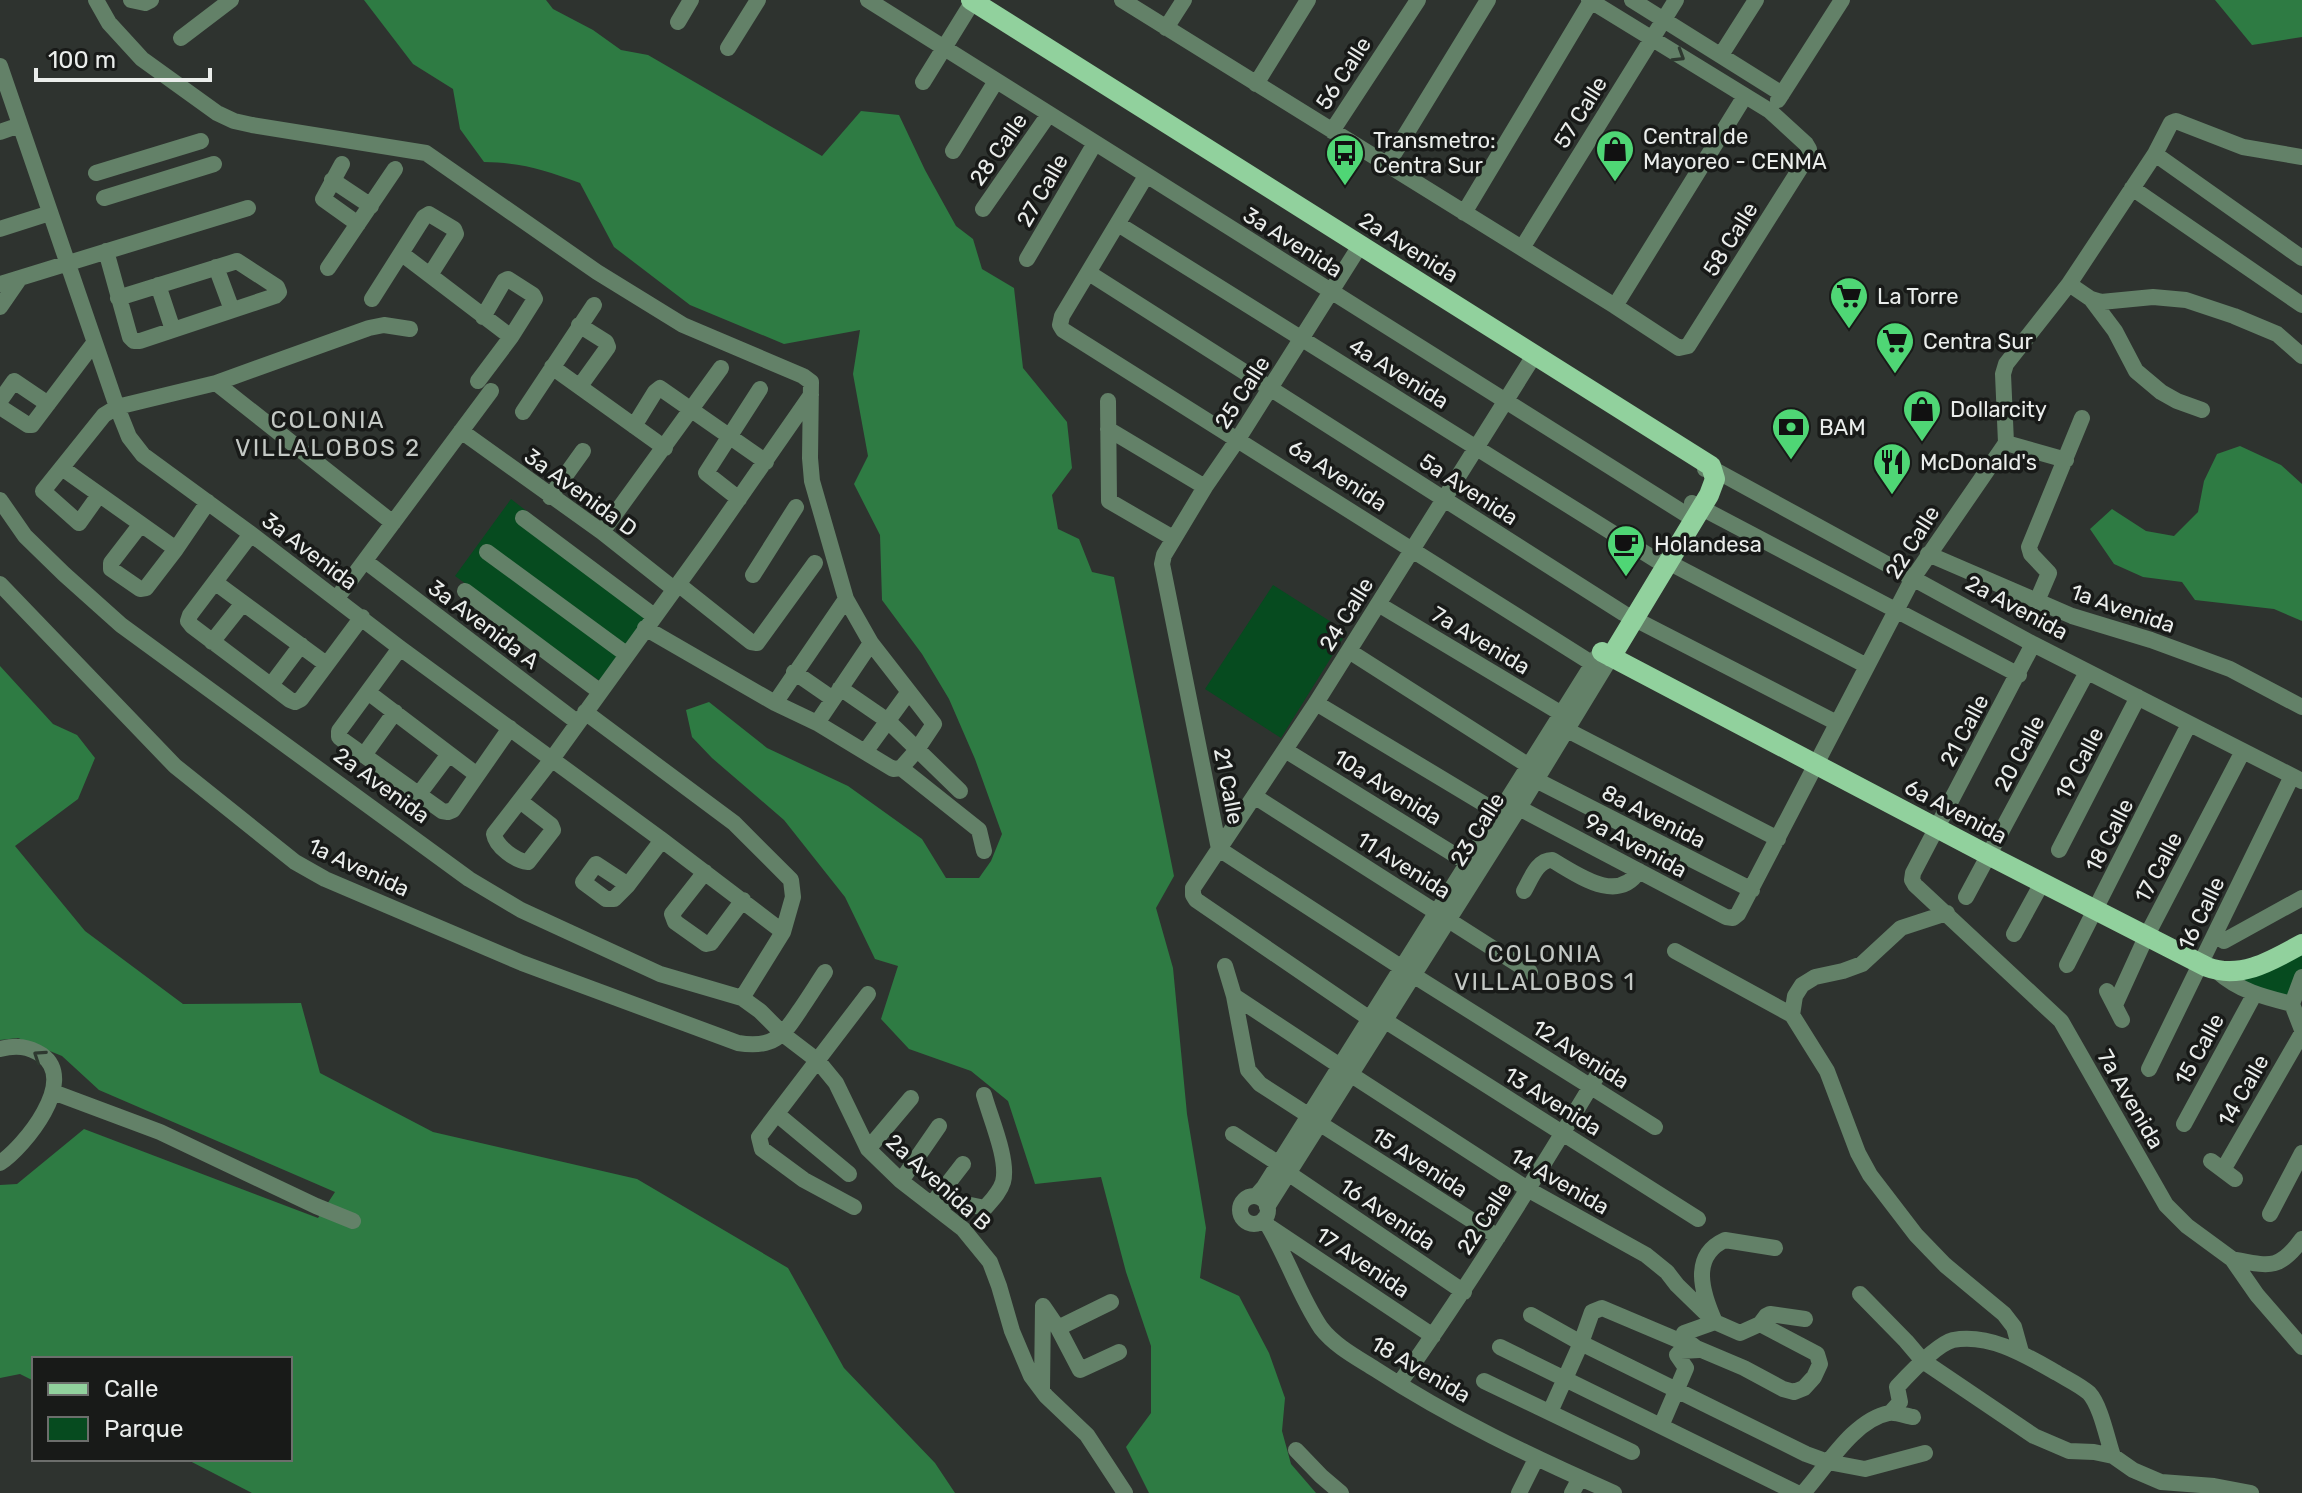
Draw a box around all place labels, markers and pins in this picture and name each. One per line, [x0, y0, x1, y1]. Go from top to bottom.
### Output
place label: Central de Mayoreo - CENMA [1643, 123, 1827, 175]
place label: Transmetro: Centra Sur [1373, 127, 1496, 179]
shop icon: Central de Mayoreo - CENMA [1594, 128, 1636, 183]
bus stop icon: Transmetro: Centra Sur [1324, 132, 1366, 187]
supermarket icon: La Torre [1828, 275, 1870, 330]
place label: La Torre [1877, 283, 1958, 310]
supermarket icon: Centra Sur [1874, 320, 1916, 375]
place label: Centra Sur [1923, 328, 2033, 355]
shop icon: Dollarcity [1901, 388, 1943, 443]
place label: Dollarcity [1950, 396, 2047, 423]
bank icon: BAM [1770, 406, 1812, 461]
place label: BAM [1819, 414, 1866, 441]
restaurant icon: McDonald's [1871, 441, 1913, 496]
place label: McDonald's [1920, 449, 2037, 476]
cafe icon: Holandesa [1605, 523, 1647, 578]
place label: Holandesa [1654, 531, 1762, 558]

